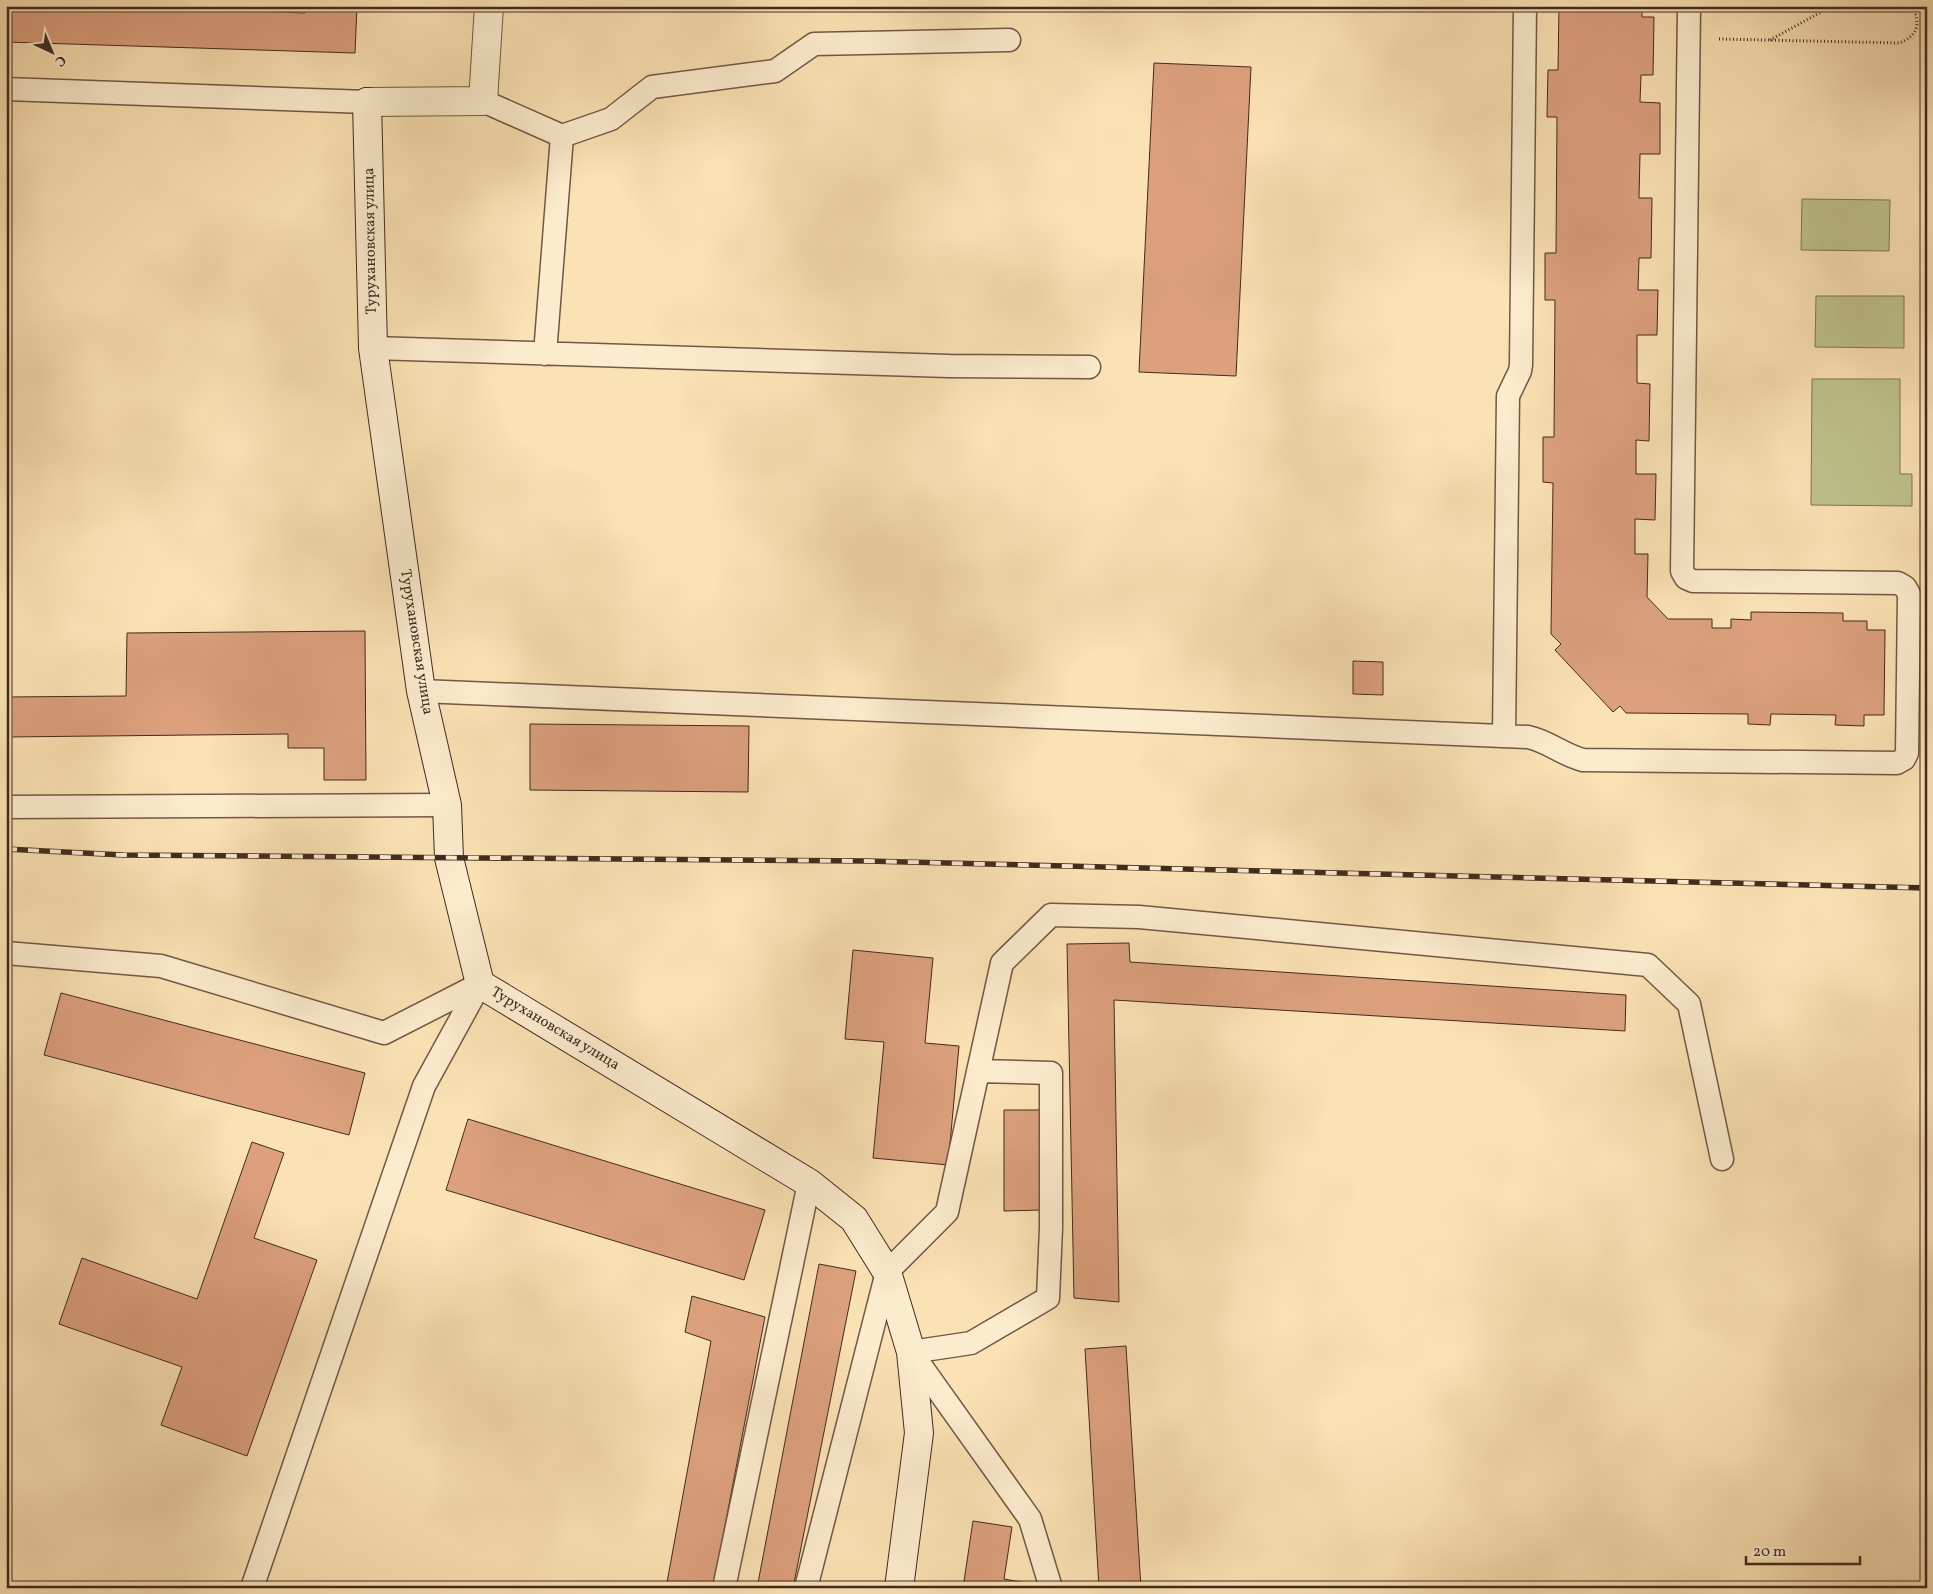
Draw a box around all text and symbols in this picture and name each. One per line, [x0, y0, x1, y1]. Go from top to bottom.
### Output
north arrow [28, 28, 78, 78]
text: С [50, 50, 70, 70]
street label: Турухановская улица [359, 167, 383, 315]
street label: Турухановская улица [394, 568, 438, 716]
street label: Турухановская улица [487, 982, 623, 1076]
scale bar [1746, 1534, 1859, 1566]
text: 20 m [1753, 1542, 1786, 1563]

